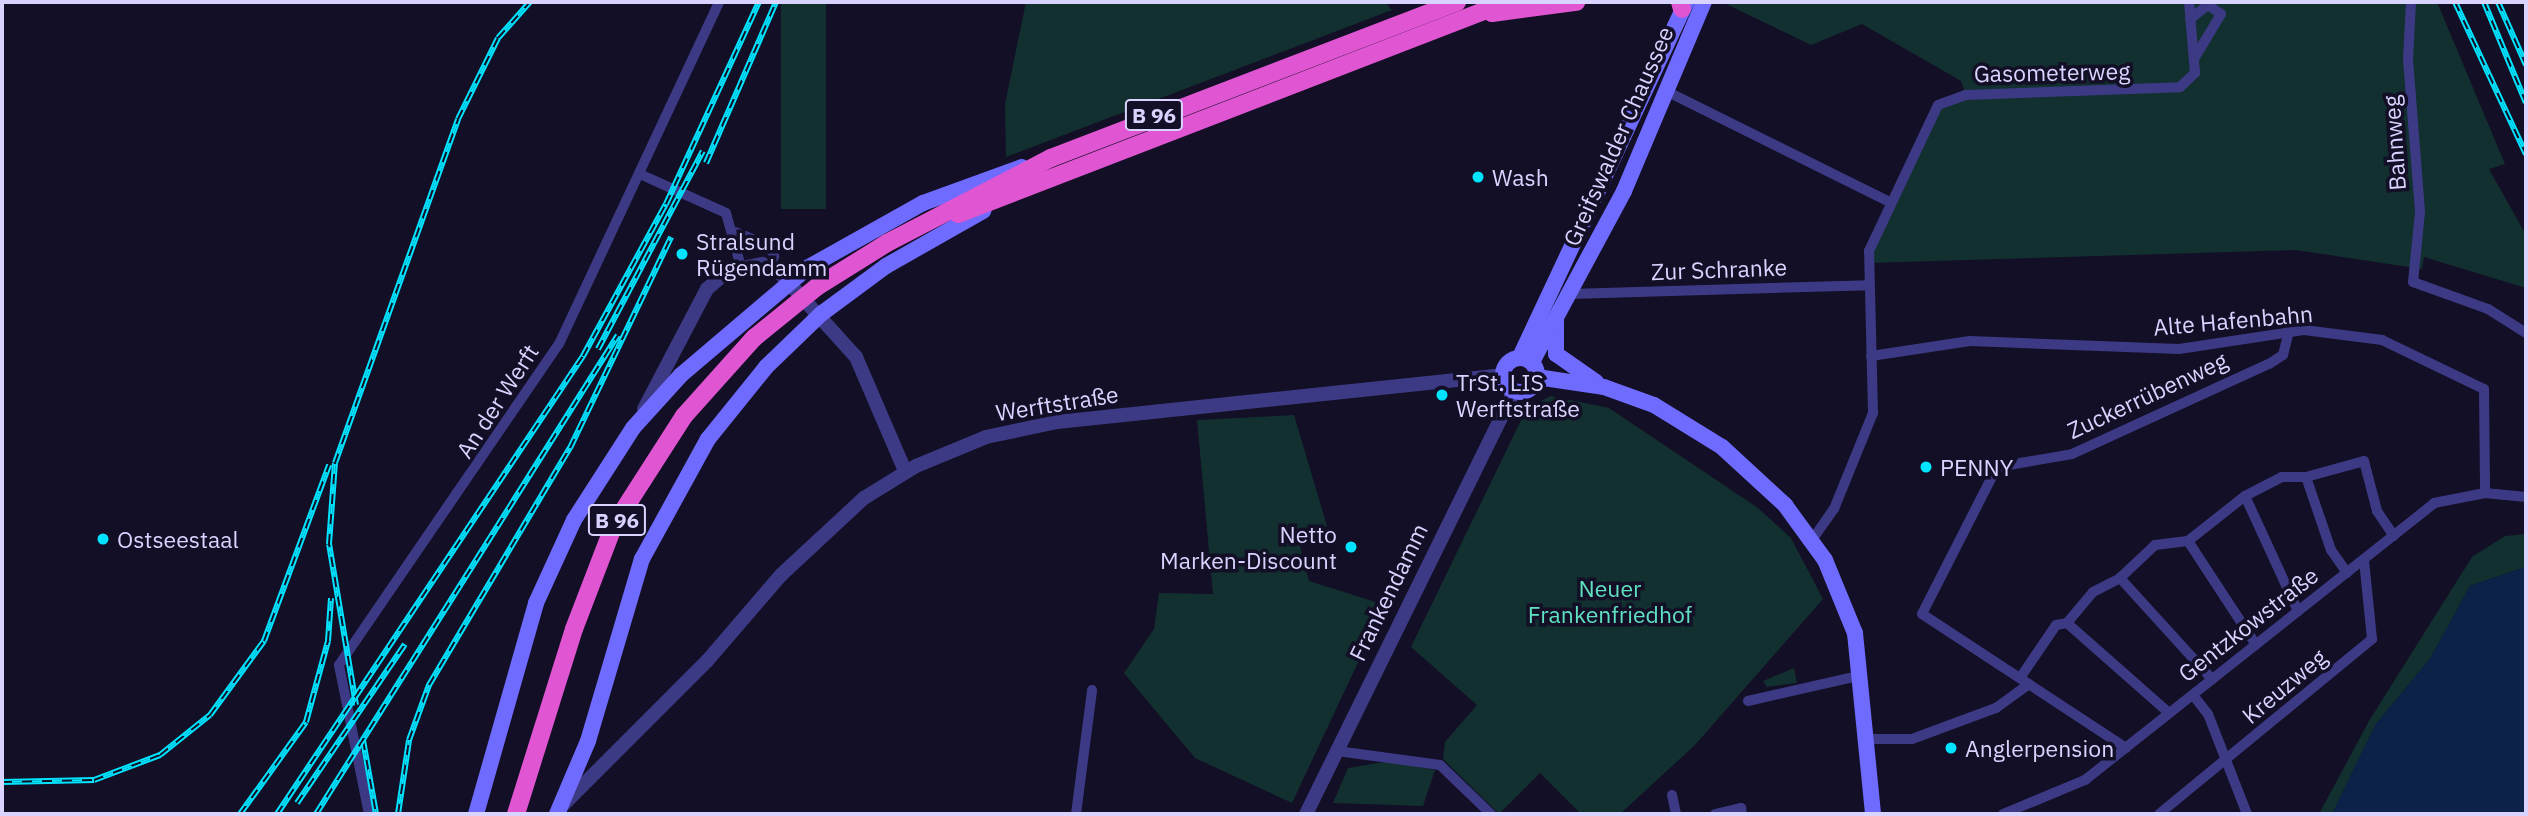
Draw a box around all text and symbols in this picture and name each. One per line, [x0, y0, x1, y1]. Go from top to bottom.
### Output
street label: Greifswalder Chaussee [1557, 22, 1679, 250]
street label: Gasometerweg [1974, 57, 2130, 87]
street label: Bahnweg [2377, 94, 2411, 192]
road number: B 96 [1124, 97, 1184, 132]
place label: Wash [1492, 163, 1549, 191]
marker: Wash [1470, 169, 1486, 185]
place label: Stralsund Rügendamm [696, 227, 827, 281]
marker: Stralsund Rügendamm [674, 246, 690, 262]
street label: Zur Schranke [1650, 253, 1788, 285]
street label: Alte Hafenbahn [2152, 299, 2314, 341]
street label: An der Werft [450, 339, 544, 463]
street label: Zuckerrübenweg [2063, 346, 2231, 444]
place label: TrSt. LIS Werftstraße [1456, 368, 1580, 422]
street label: Werftstraße [994, 380, 1120, 426]
marker: TrSt. LIS Werftstraße [1434, 387, 1450, 403]
place label: PENNY [1940, 453, 2014, 481]
marker: PENNY [1918, 459, 1934, 475]
road number: B 96 [587, 503, 647, 538]
street label: Frankendamm [1343, 519, 1433, 665]
place label: Netto Marken-Discount [1160, 520, 1337, 574]
place label: Ostseestaal [117, 525, 239, 553]
marker: Ostseestaal [95, 531, 111, 547]
marker: Netto Marken-Discount [1343, 539, 1359, 555]
street label: Gentzkowstraße [2173, 561, 2323, 687]
park label: Neuer Frankenfriedhof [1528, 574, 1692, 628]
street label: Kreuzweg [2236, 643, 2332, 729]
place label: Anglerpension [1965, 734, 2114, 762]
marker: Anglerpension [1943, 740, 1959, 756]

